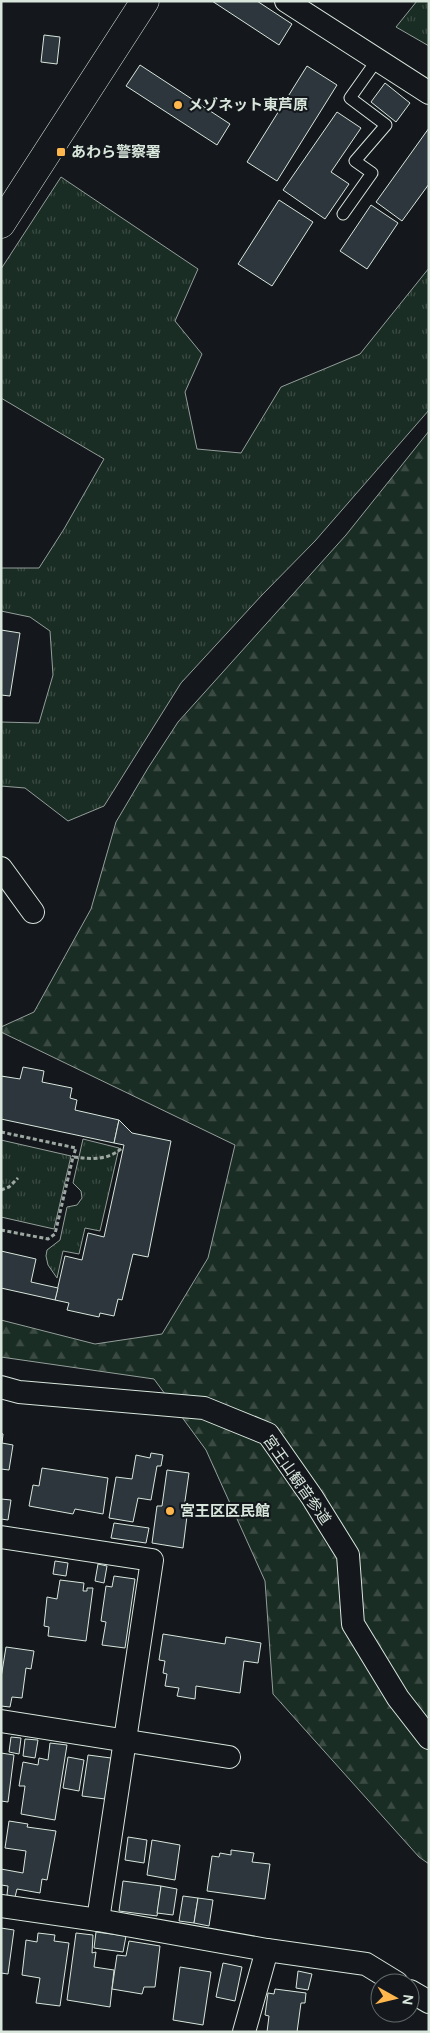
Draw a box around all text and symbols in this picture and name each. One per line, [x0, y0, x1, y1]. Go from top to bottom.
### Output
place label: メゾネット東芦原 [188, 95, 308, 115]
marker: メゾネット東芦原 [172, 99, 184, 111]
place label: あわら警察署 [71, 142, 161, 162]
marker: あわら警察署 [55, 146, 67, 158]
street label: 宮王山観音参道 [259, 1431, 335, 1529]
place label: 宮王区区民館 [180, 1501, 270, 1521]
marker: 宮王区区民館 [164, 1505, 176, 1517]
north arrow [370, 1973, 420, 2023]
text: N [398, 1993, 417, 2006]

